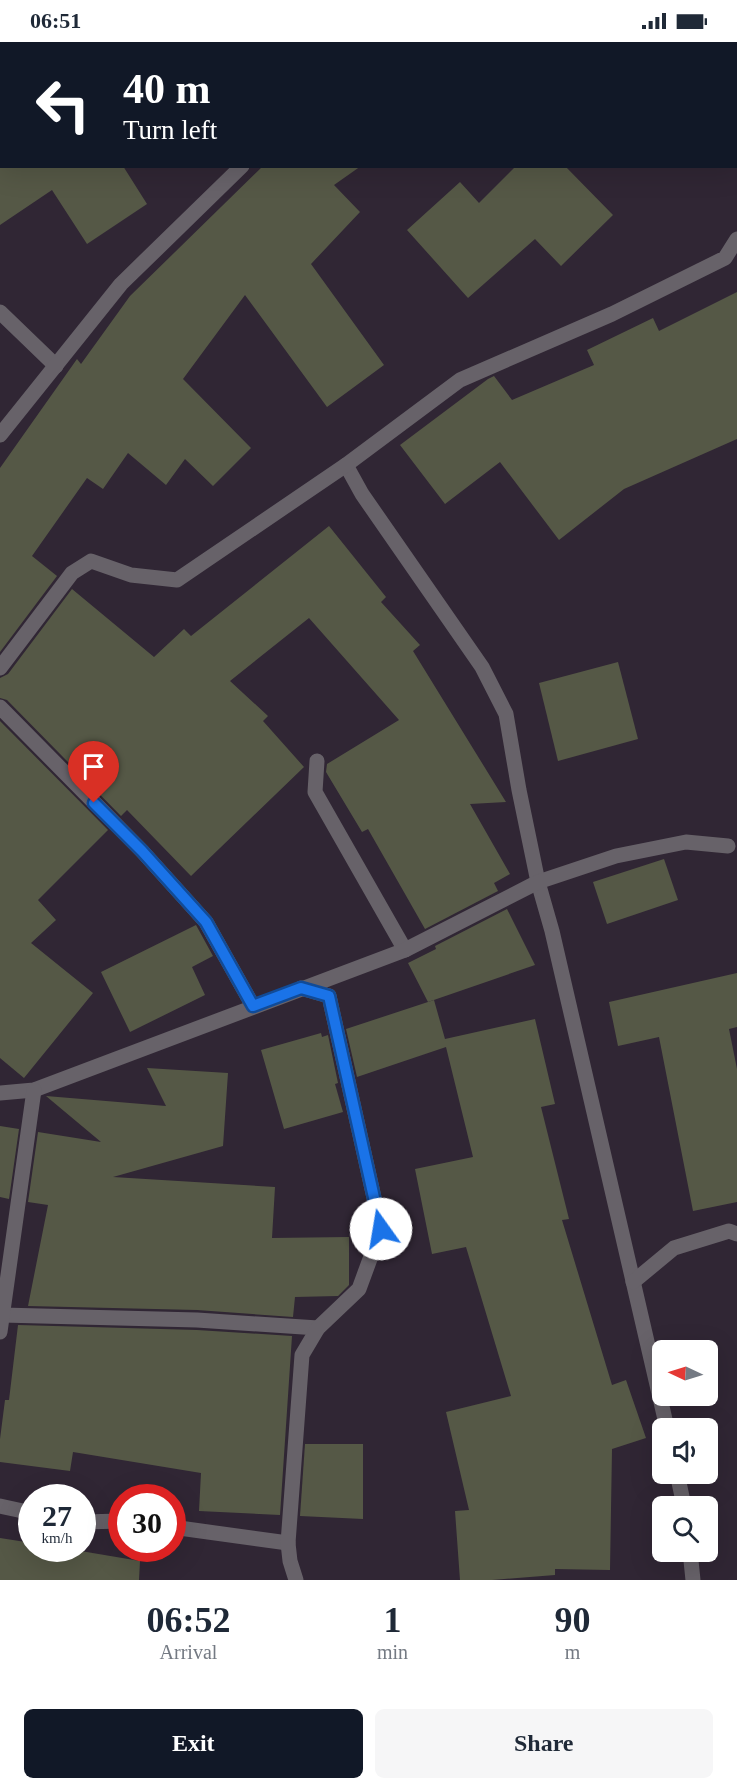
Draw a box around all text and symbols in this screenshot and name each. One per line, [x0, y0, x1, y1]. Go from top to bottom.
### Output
text: 06:51 [30, 8, 81, 33]
icon: left [24, 66, 102, 144]
text: 40 m [123, 66, 211, 112]
text: Turn left [123, 115, 217, 145]
pin [68, 741, 119, 803]
icon: arrive [77, 750, 110, 783]
position arrow [349, 1197, 413, 1261]
north arrow [652, 1340, 718, 1406]
map controls [652, 1340, 718, 1562]
button: sound [652, 1418, 718, 1484]
speed limit sign: 30 [108, 1484, 186, 1562]
button: search [652, 1496, 718, 1562]
text: 27 [42, 1499, 72, 1532]
text: km/h [42, 1530, 72, 1546]
text: 06:52 [146, 1600, 230, 1640]
text: 1 [384, 1600, 402, 1640]
text: 90 [555, 1600, 591, 1640]
text: Arrival [160, 1641, 217, 1663]
text: min [377, 1641, 408, 1663]
text: m [565, 1641, 580, 1663]
button: Exit [24, 1709, 363, 1778]
button: Share [375, 1709, 713, 1778]

